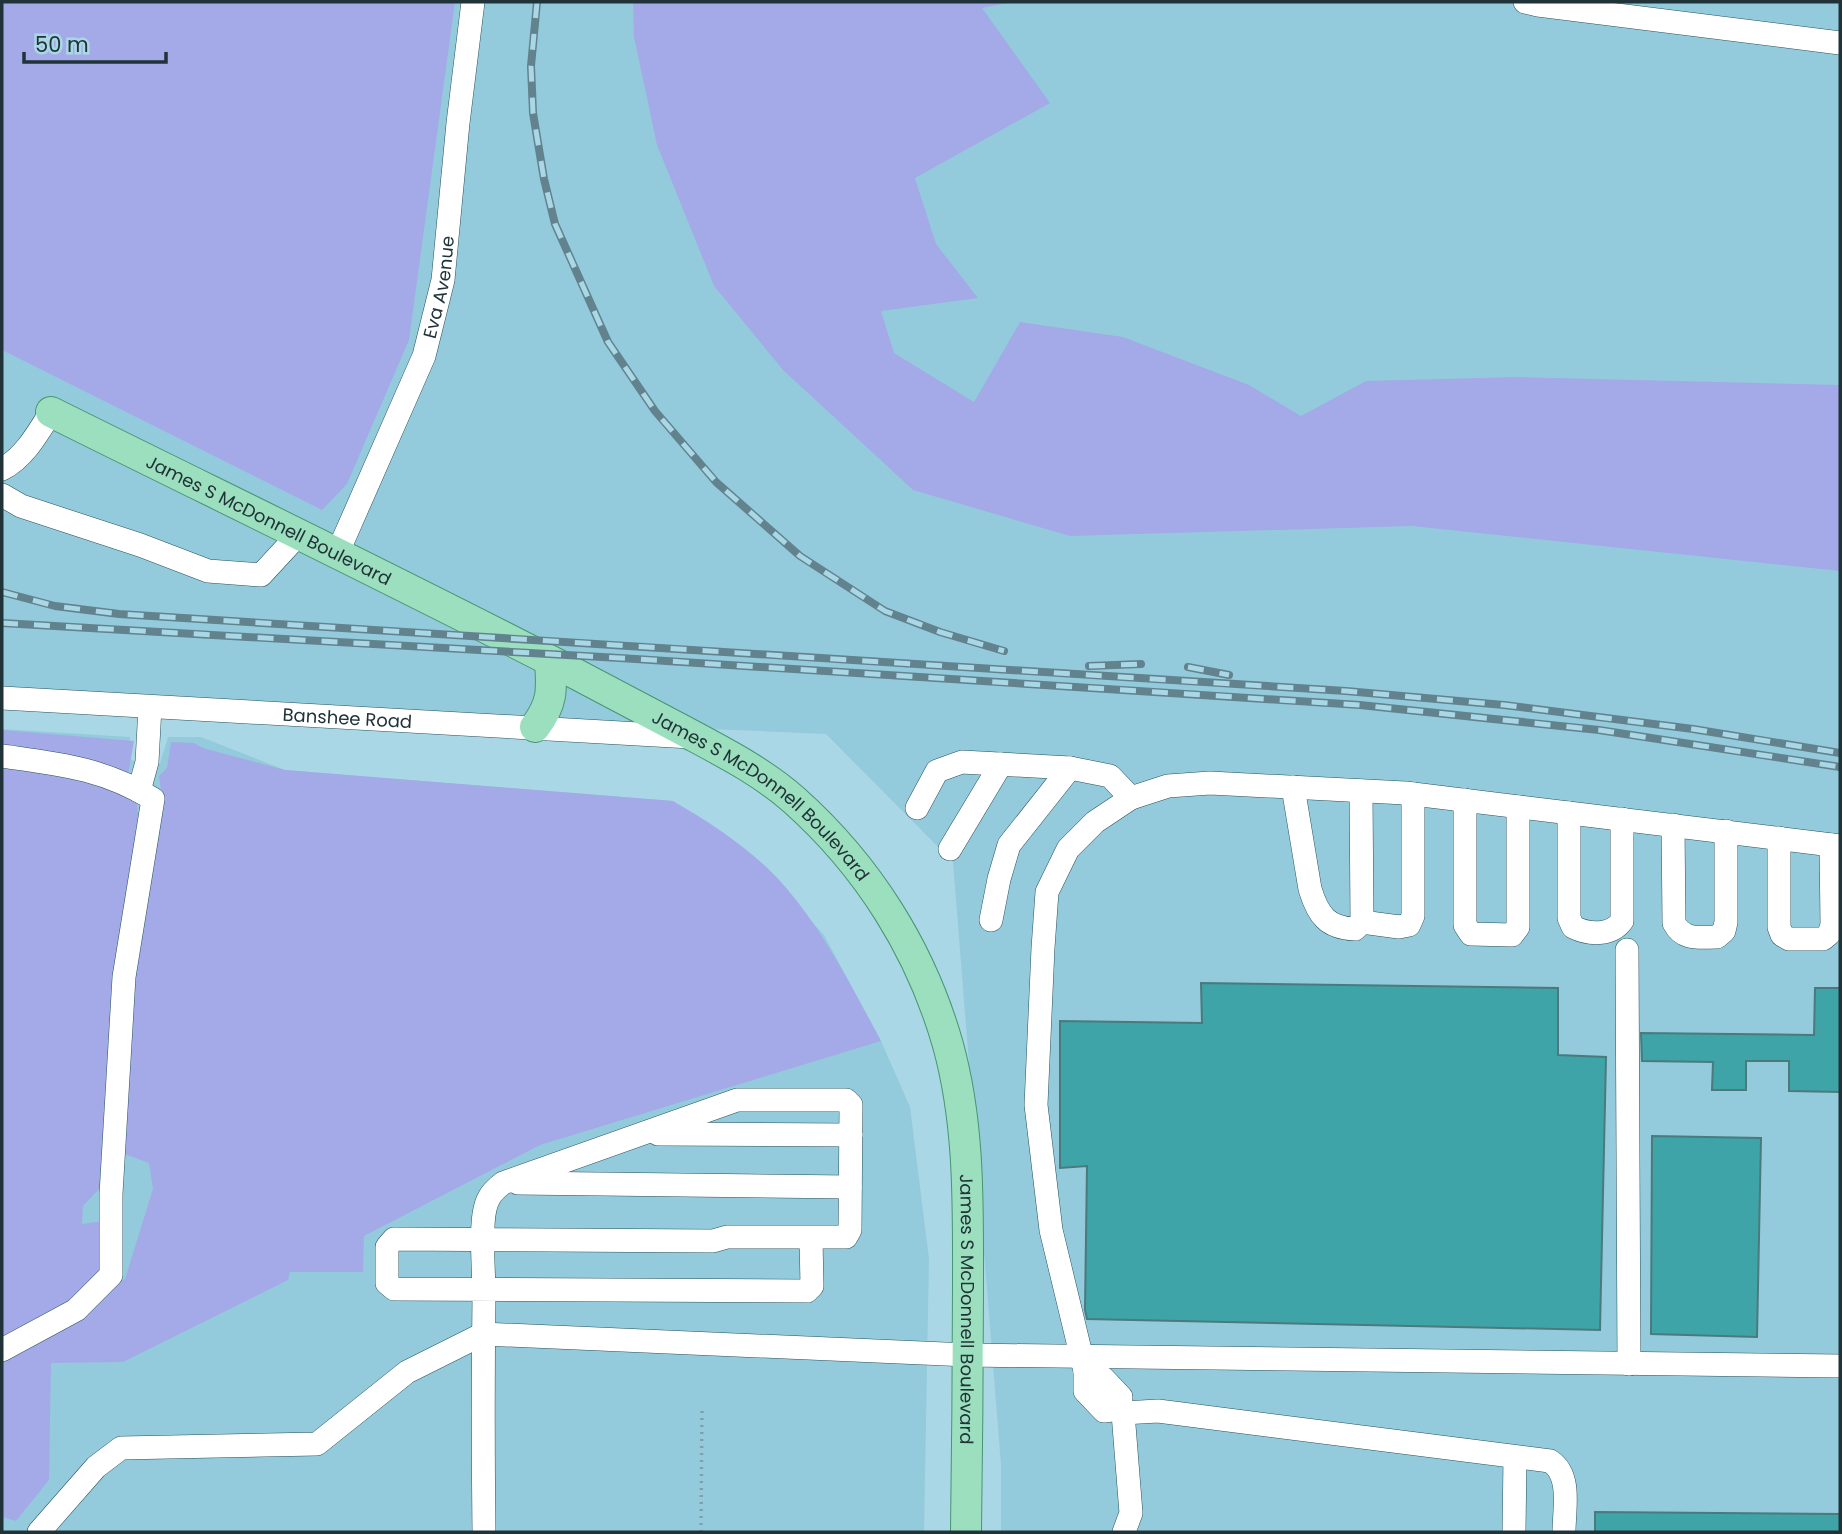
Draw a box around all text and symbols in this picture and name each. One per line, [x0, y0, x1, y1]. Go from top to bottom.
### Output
scale bar [24, 21, 166, 65]
text: 50 m [35, 30, 89, 59]
street label: Eva Avenue [416, 235, 460, 341]
street label: James S McDonnell Boulevard [142, 449, 396, 591]
street label: Banshee Road [282, 701, 413, 734]
street label: James S McDonnell Boulevard [648, 704, 876, 886]
street label: James S McDonnell Boulevard [954, 1173, 981, 1445]

